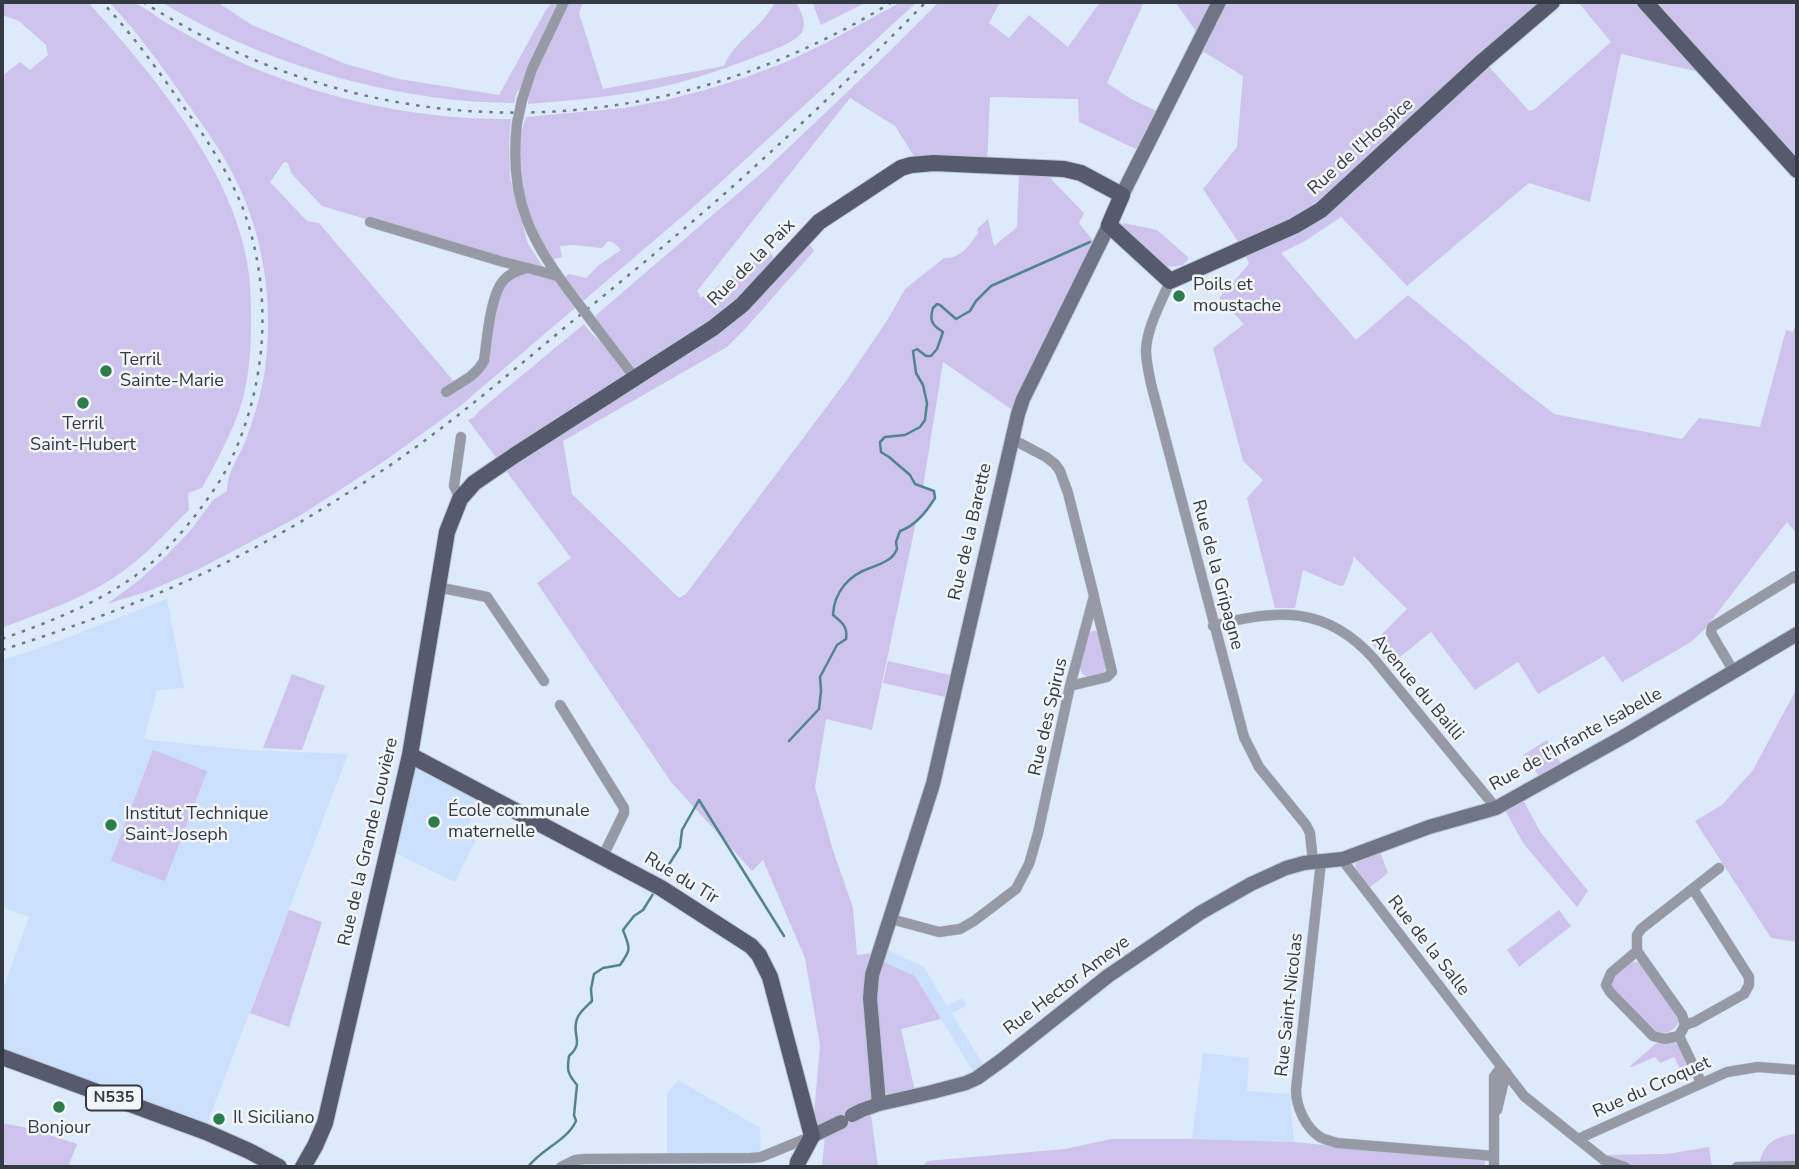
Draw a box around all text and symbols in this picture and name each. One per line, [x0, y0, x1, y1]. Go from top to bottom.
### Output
street label: Rue de l'Hospice [1304, 94, 1418, 200]
street label: Rue de la Paix [704, 215, 800, 311]
place label: Poils et moustache [1193, 275, 1281, 318]
marker: Poils et moustache [1171, 288, 1187, 304]
place label: Terril Sainte-Marie [120, 350, 224, 392]
marker: Terril Sainte-Marie [98, 363, 114, 379]
marker: Terril Saint-Hubert [75, 395, 91, 411]
place label: Terril Saint-Hubert [30, 414, 136, 457]
street label: Rue de la Barette [945, 461, 997, 603]
street label: Rue de la Gripagne [1187, 498, 1247, 652]
street label: Avenue du Bailli [1366, 631, 1468, 745]
street label: Rue des Spirus [1025, 656, 1073, 778]
street label: Rue de l'Infante Isabelle [1486, 684, 1666, 796]
street label: Rue de la Grande Louvière [335, 736, 403, 948]
place label: École communale maternelle [448, 801, 590, 844]
place label: Institut Technique Saint-Joseph [125, 804, 268, 846]
marker: École communale maternelle [426, 814, 442, 830]
marker: Institut Technique Saint-Joseph [103, 817, 119, 833]
street label: Rue du Tir [640, 848, 722, 910]
street label: Rue de la Salle [1382, 892, 1474, 1000]
street label: Rue Hector Ameye [1000, 932, 1134, 1040]
street label: Rue Saint-Nicolas [1272, 932, 1308, 1078]
street label: Rue du Croquet [1590, 1052, 1714, 1124]
road number: N535 [86, 1086, 142, 1110]
marker: Bonjour [51, 1099, 67, 1115]
place label: Il Siciliano [233, 1108, 315, 1130]
marker: Il Siciliano [211, 1111, 227, 1127]
place label: Bonjour [27, 1118, 91, 1140]

